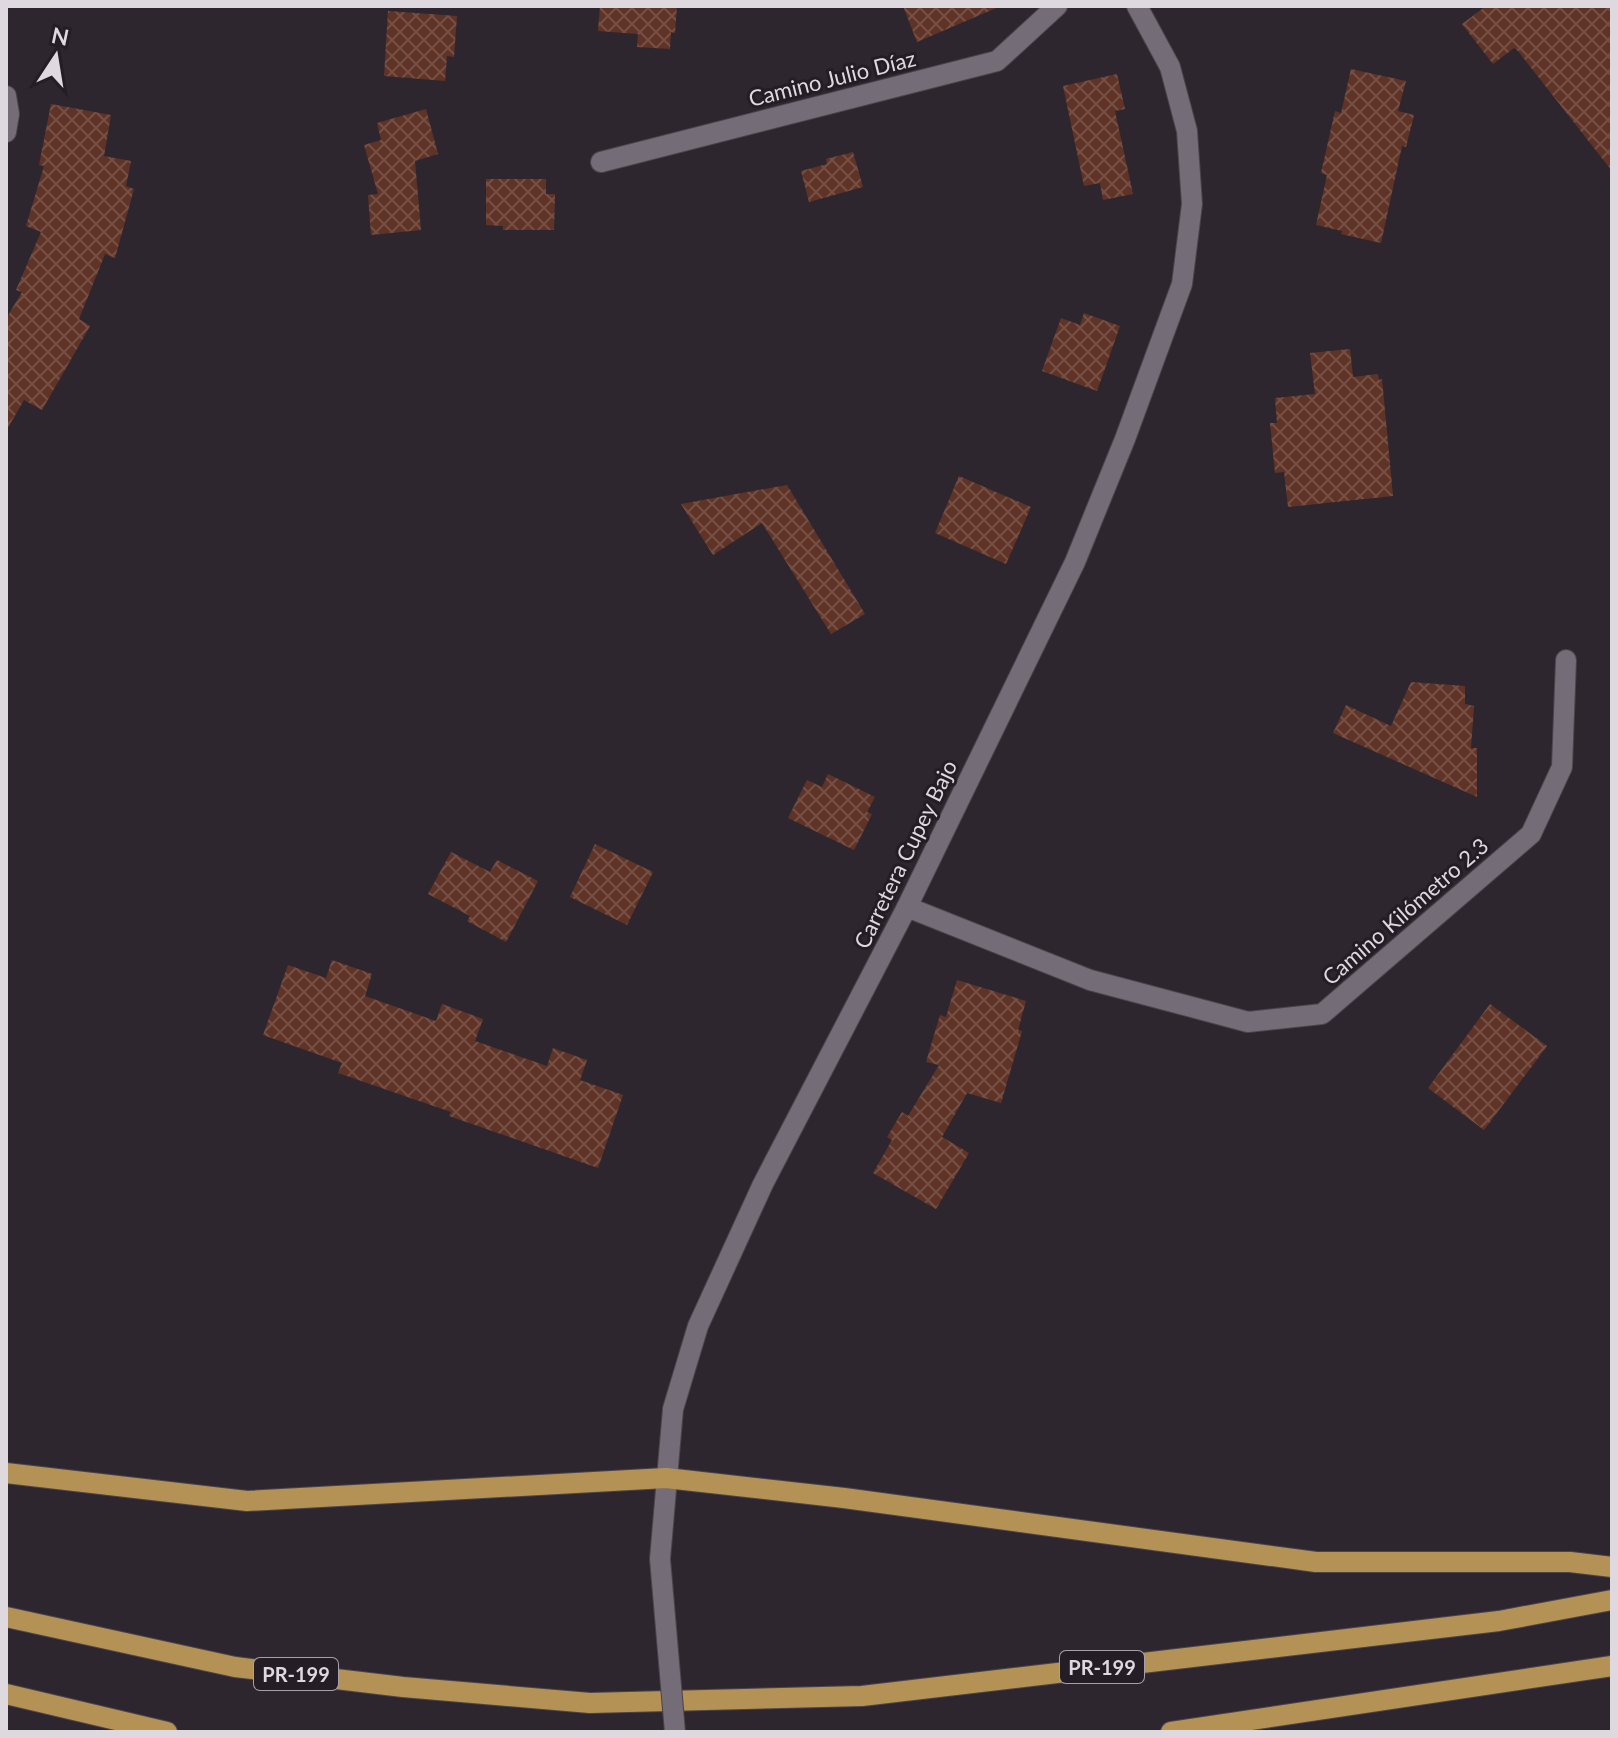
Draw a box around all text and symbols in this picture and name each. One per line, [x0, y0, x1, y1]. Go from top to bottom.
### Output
north arrow [16, 16, 96, 96]
text: N [49, 21, 71, 51]
street label: Camino Julio Díaz [746, 44, 918, 112]
street label: Carretera Cupey Bajo [848, 755, 962, 953]
street label: Camino Kilómetro 2.3 [1317, 832, 1493, 990]
road number: PR-199 [1060, 1651, 1144, 1683]
road number: PR-199 [254, 1658, 338, 1690]

